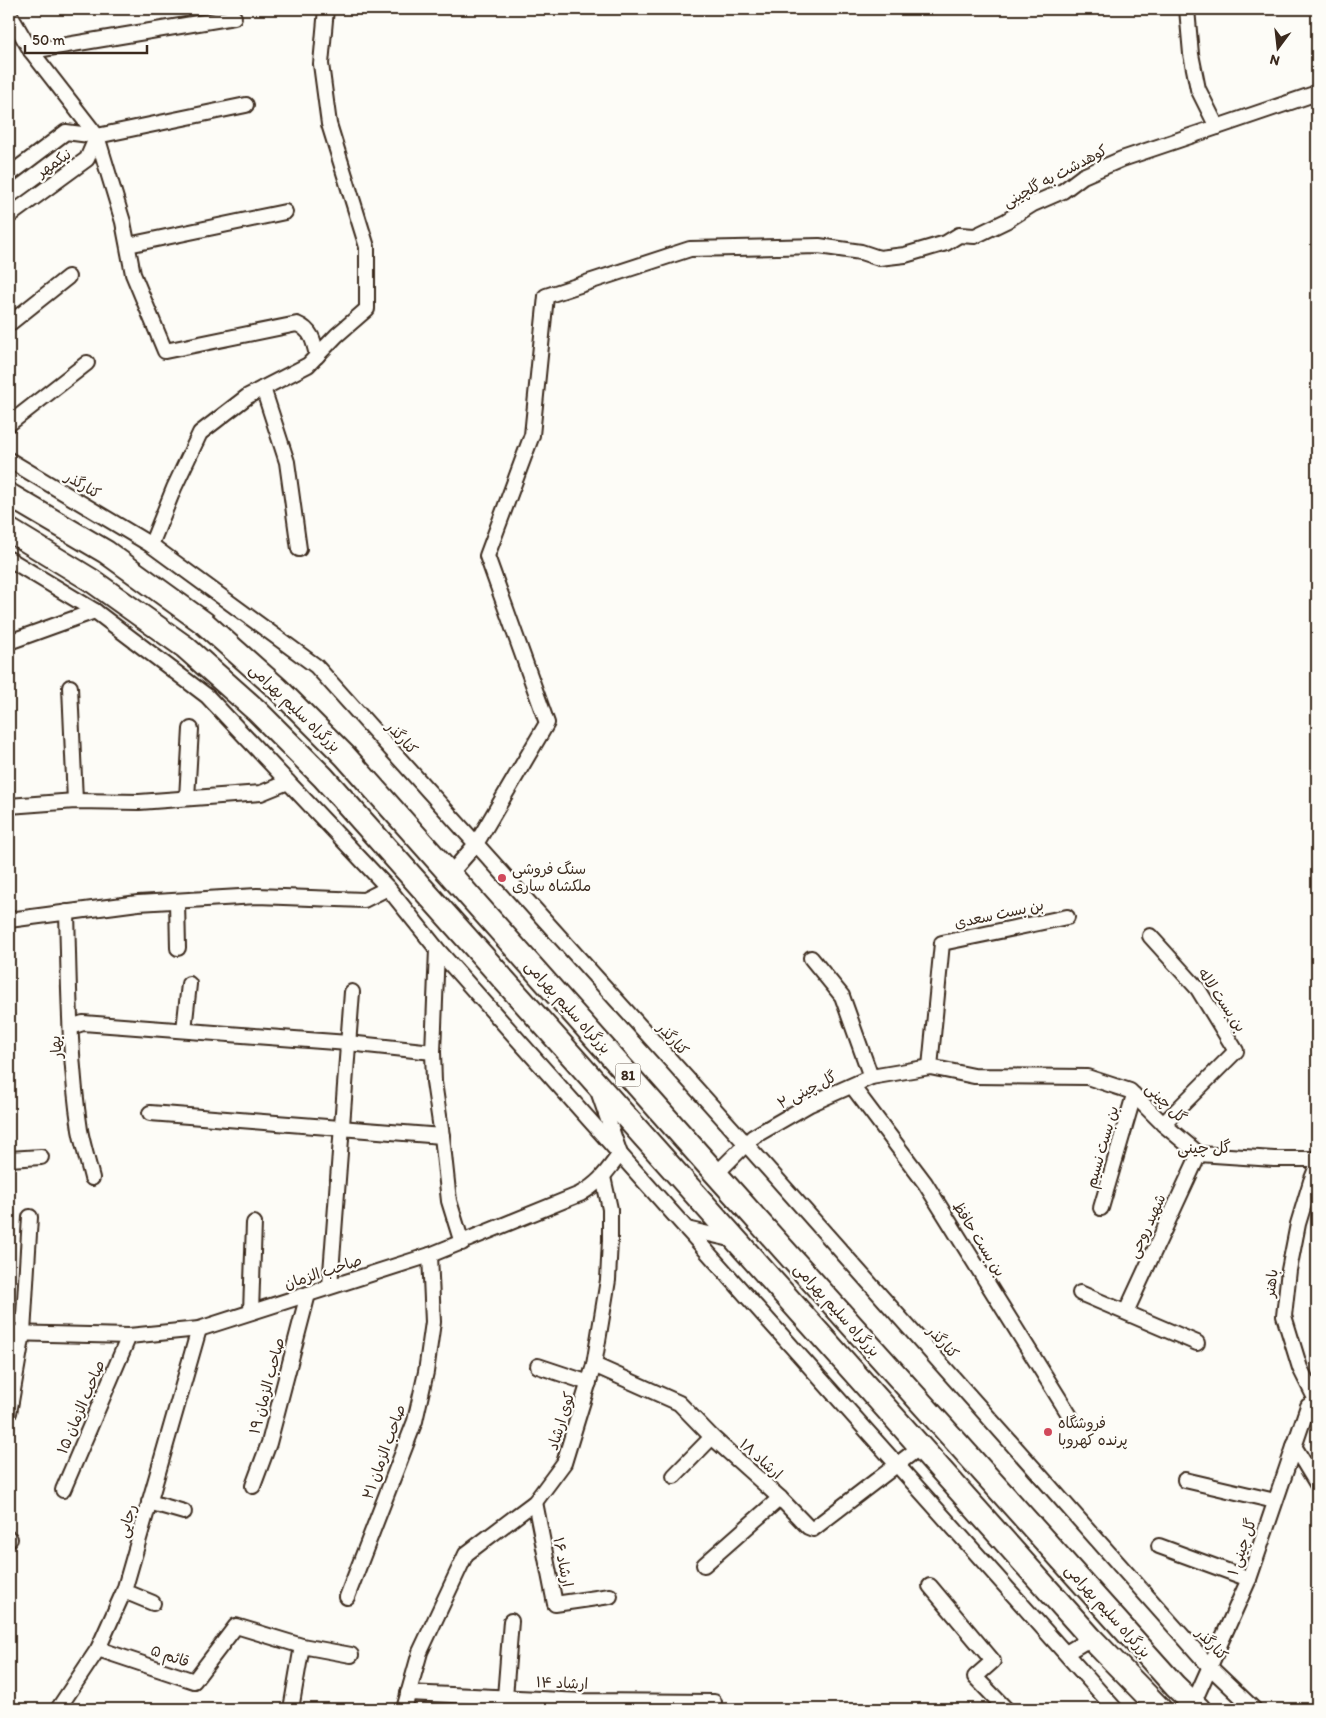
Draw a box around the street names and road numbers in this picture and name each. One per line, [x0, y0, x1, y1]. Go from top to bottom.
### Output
street label: کوهدشت به گلچینی [1000, 141, 1111, 212]
street label: نیکمهر [32, 145, 75, 182]
street label: کنارگذر [61, 467, 104, 503]
street label: بزرگراه سلیم بهرامی [244, 660, 344, 758]
street label: کنارگذر [382, 717, 421, 758]
street label: بن بست سعدی [953, 896, 1045, 932]
street label: بزرگراه سلیم بهرامی [519, 957, 615, 1059]
street label: بن بست لاله [1194, 965, 1250, 1035]
street label: کنارگذر [653, 1018, 692, 1059]
street label: بهار [46, 1035, 66, 1060]
road number: 81 [616, 1064, 640, 1086]
street label: گل چینی ۲ [774, 1067, 840, 1113]
street label: گل چینی [1141, 1079, 1190, 1128]
street label: بن بست نسیم [1082, 1104, 1125, 1191]
street label: شهید روحی [1124, 1191, 1171, 1261]
street label: بن بست حافظ [949, 1198, 1009, 1280]
street label: صاحب الزمان [282, 1251, 364, 1293]
street label: بزرگراه سلیم بهرامی [788, 1260, 884, 1362]
street label: باهنر [1260, 1268, 1282, 1300]
street label: کنارگذر [923, 1321, 962, 1362]
street label: صاحب الزمان ۱۹ [245, 1336, 289, 1436]
street label: صاحب الزمان ۱۵ [53, 1357, 109, 1457]
street label: کوی ارشاد [544, 1390, 578, 1452]
street label: صاحب الزمان ۲۱ [358, 1402, 410, 1502]
street label: ارشاد ۱۸ [736, 1435, 786, 1483]
street label: رجایی [114, 1502, 141, 1540]
street label: گل چینی ۱ [1224, 1516, 1261, 1578]
street label: ارشاد ۱۶ [549, 1536, 577, 1588]
street label: بزرگراه سلیم بهرامی [1059, 1561, 1155, 1663]
street label: کنارگذر [1192, 1623, 1232, 1664]
street label: قائم ۵ [147, 1641, 192, 1674]
street label: ارشاد ۱۴ [535, 1673, 589, 1693]

